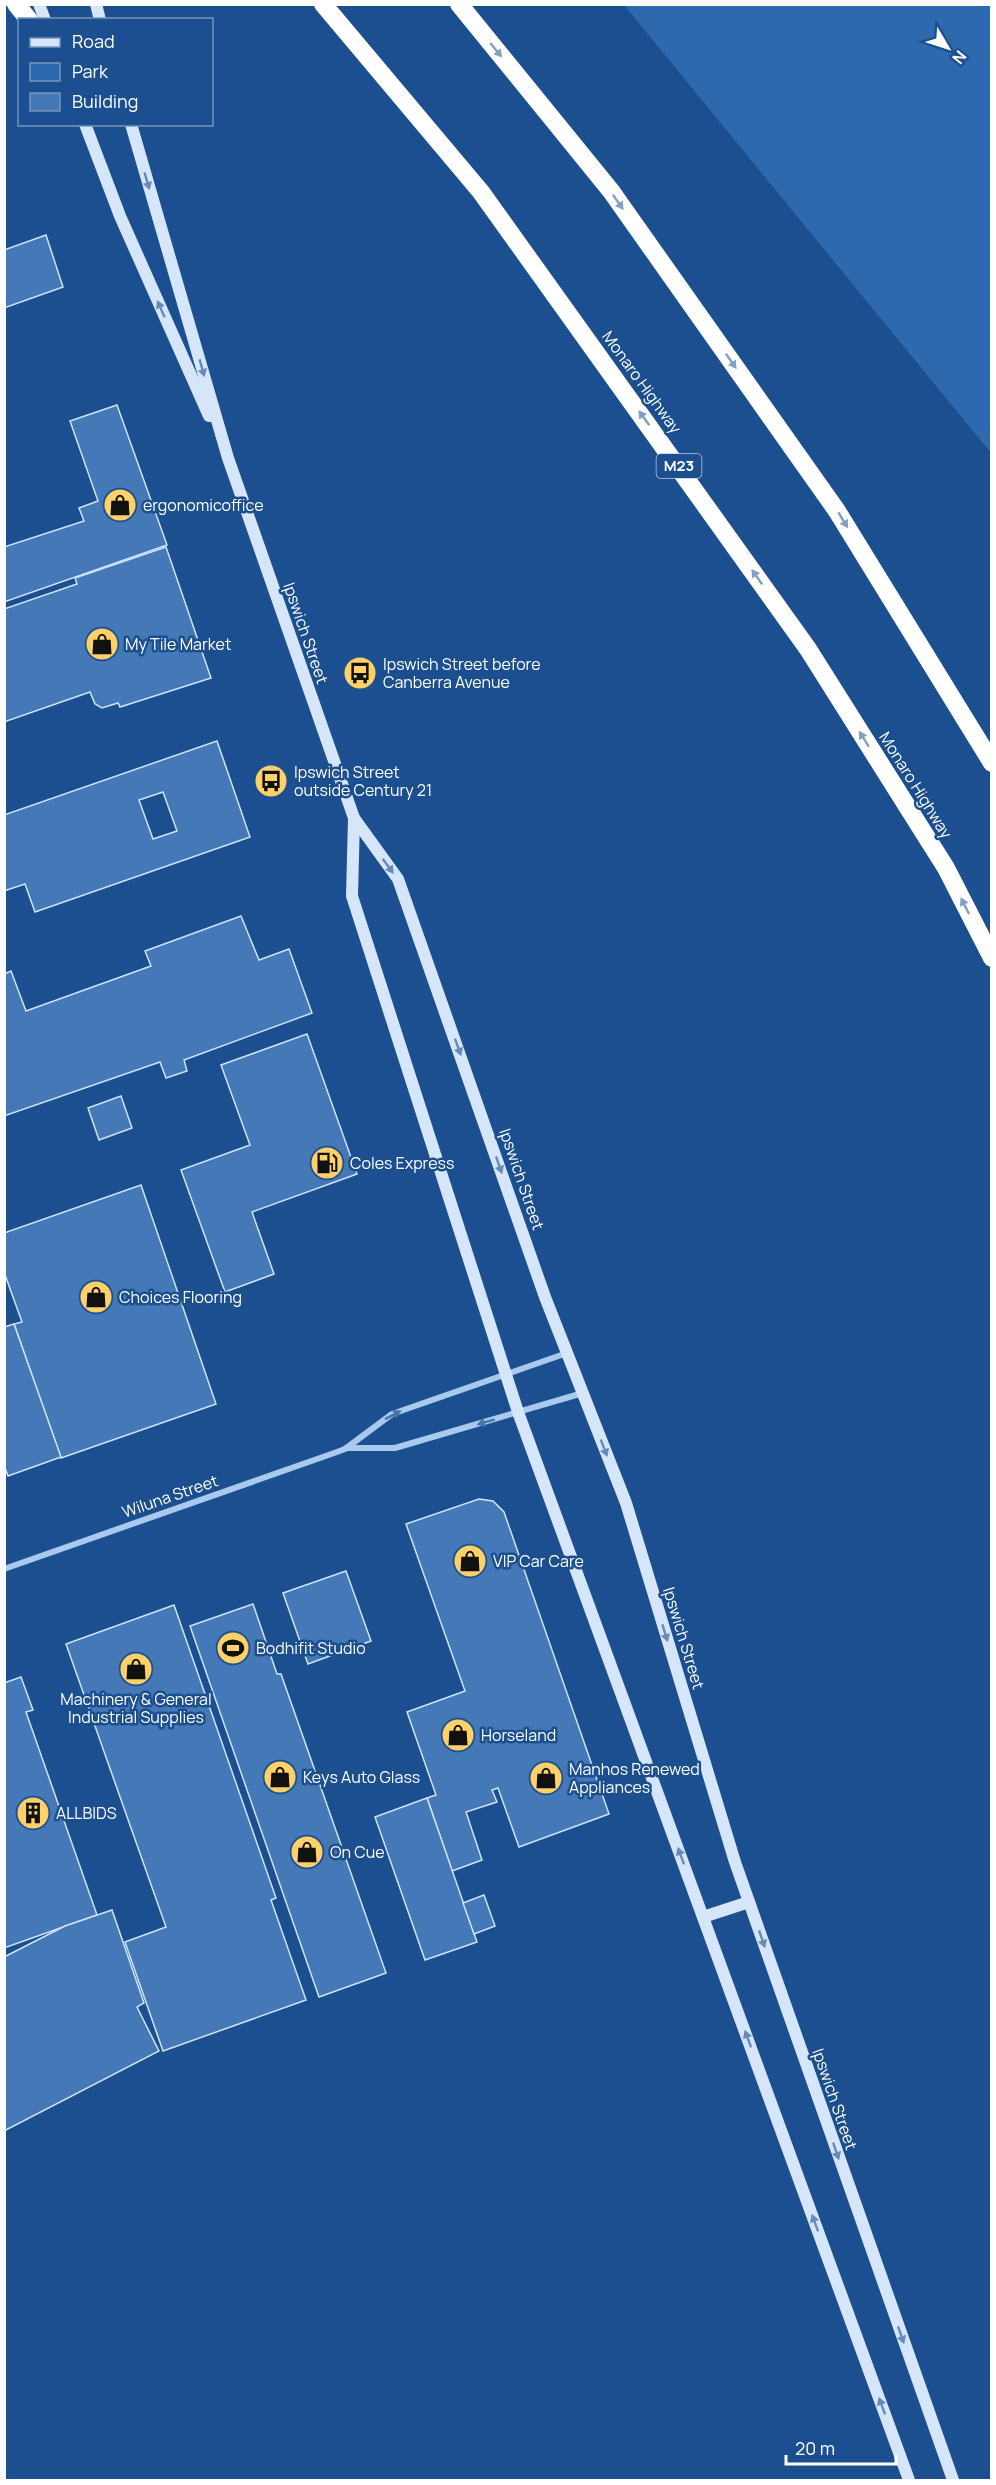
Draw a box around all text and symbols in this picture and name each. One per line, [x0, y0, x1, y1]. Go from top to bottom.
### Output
legend [18, 18, 213, 126]
north arrow [918, 18, 978, 78]
text: Road [72, 29, 115, 53]
one-way arrow [489, 42, 502, 57]
text: N [947, 46, 972, 69]
text: Park [72, 59, 109, 83]
text: Building [72, 89, 138, 113]
one-way arrow [143, 172, 152, 190]
one-way arrow [612, 194, 623, 210]
one-way arrow [156, 300, 166, 318]
street label: Monaro Highway [597, 326, 687, 438]
one-way arrow [725, 353, 736, 369]
one-way arrow [198, 359, 207, 377]
one-way arrow [638, 410, 650, 426]
road number: M23 [656, 454, 702, 478]
shop icon: ergonomicoffice [102, 487, 138, 523]
place label: ergonomicoffice [143, 494, 264, 516]
one-way arrow [838, 512, 849, 529]
one-way arrow [751, 569, 763, 585]
street label: Ipswich Street [278, 579, 334, 687]
shop icon: My Tile Market [84, 626, 120, 662]
place label: My Tile Market [125, 633, 231, 655]
place label: Ipswich Street before Canberra Avenue [383, 653, 541, 693]
bus stop icon: Ipswich Street before Canberra Avenue [342, 655, 378, 691]
street label: Monaro Highway [874, 727, 958, 843]
one-way arrow [859, 731, 870, 747]
place label: Ipswich Street outside Century 21 [294, 761, 432, 801]
bus stop icon: Ipswich Street outside Century 21 [253, 763, 289, 799]
one-way arrow [382, 858, 394, 873]
one-way arrow [960, 898, 970, 915]
one-way arrow [454, 1038, 463, 1056]
street label: Ipswich Street [494, 1125, 550, 1233]
fuel station icon: Coles Express [309, 1145, 345, 1181]
place label: Coles Express [350, 1152, 454, 1174]
one-way arrow [495, 1156, 505, 1174]
shop icon: Choices Flooring [78, 1279, 114, 1315]
place label: Choices Flooring [119, 1286, 242, 1308]
one-way arrow [384, 1411, 402, 1421]
one-way arrow [477, 1417, 495, 1427]
one-way arrow [599, 1439, 609, 1457]
street label: Wiluna Street [119, 1469, 221, 1523]
shop icon: VIP Car Care [452, 1543, 488, 1579]
place label: VIP Car Care [493, 1550, 584, 1572]
street label: Ipswich Street [658, 1584, 710, 1692]
one-way arrow [661, 1624, 670, 1642]
sports icon: Bodhifit Studio [215, 1630, 251, 1666]
place label: Bodhifit Studio [256, 1637, 366, 1659]
shop icon: Machinery & General Industrial Supplies [118, 1651, 154, 1687]
place label: Machinery & General Industrial Supplies [60, 1688, 212, 1728]
shop icon: Horseland [440, 1717, 476, 1753]
place label: Horseland [481, 1724, 556, 1746]
place label: Manhos Renewed Appliances [569, 1758, 700, 1798]
shop icon: Keys Auto Glass [262, 1759, 298, 1795]
shop icon: Manhos Renewed Appliances [528, 1760, 564, 1796]
place label: Keys Auto Glass [303, 1766, 420, 1788]
building icon: ALLBIDS [15, 1795, 51, 1831]
place label: ALLBIDS [56, 1802, 117, 1824]
shop icon: On Cue [289, 1834, 325, 1870]
place label: On Cue [330, 1841, 385, 1863]
one-way arrow [676, 1847, 686, 1865]
one-way arrow [757, 1930, 767, 1948]
one-way arrow [743, 2030, 753, 2048]
street label: Ipswich Street [807, 2045, 863, 2153]
one-way arrow [832, 2142, 842, 2160]
one-way arrow [810, 2214, 819, 2232]
one-way arrow [897, 2326, 907, 2344]
one-way arrow [876, 2397, 886, 2415]
scale bar [786, 2428, 896, 2466]
text: 20 m [795, 2436, 835, 2460]

